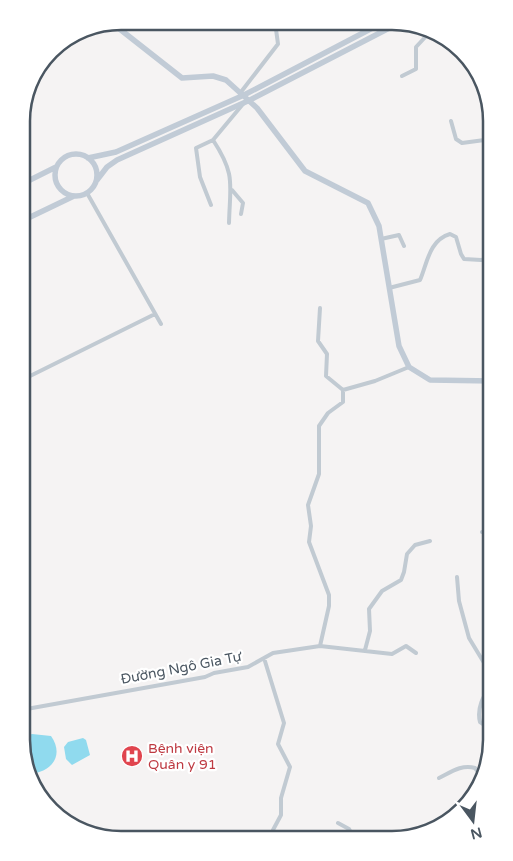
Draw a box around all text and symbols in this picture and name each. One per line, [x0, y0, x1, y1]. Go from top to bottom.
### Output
street label: Đường Ngô Gia Tự [119, 648, 244, 688]
place label: Bệnh viện Quân y 91 [148, 740, 217, 773]
hospital icon: Bệnh viện Quân y 91 [120, 744, 144, 768]
north arrow [448, 796, 498, 846]
text: N [469, 823, 484, 843]

